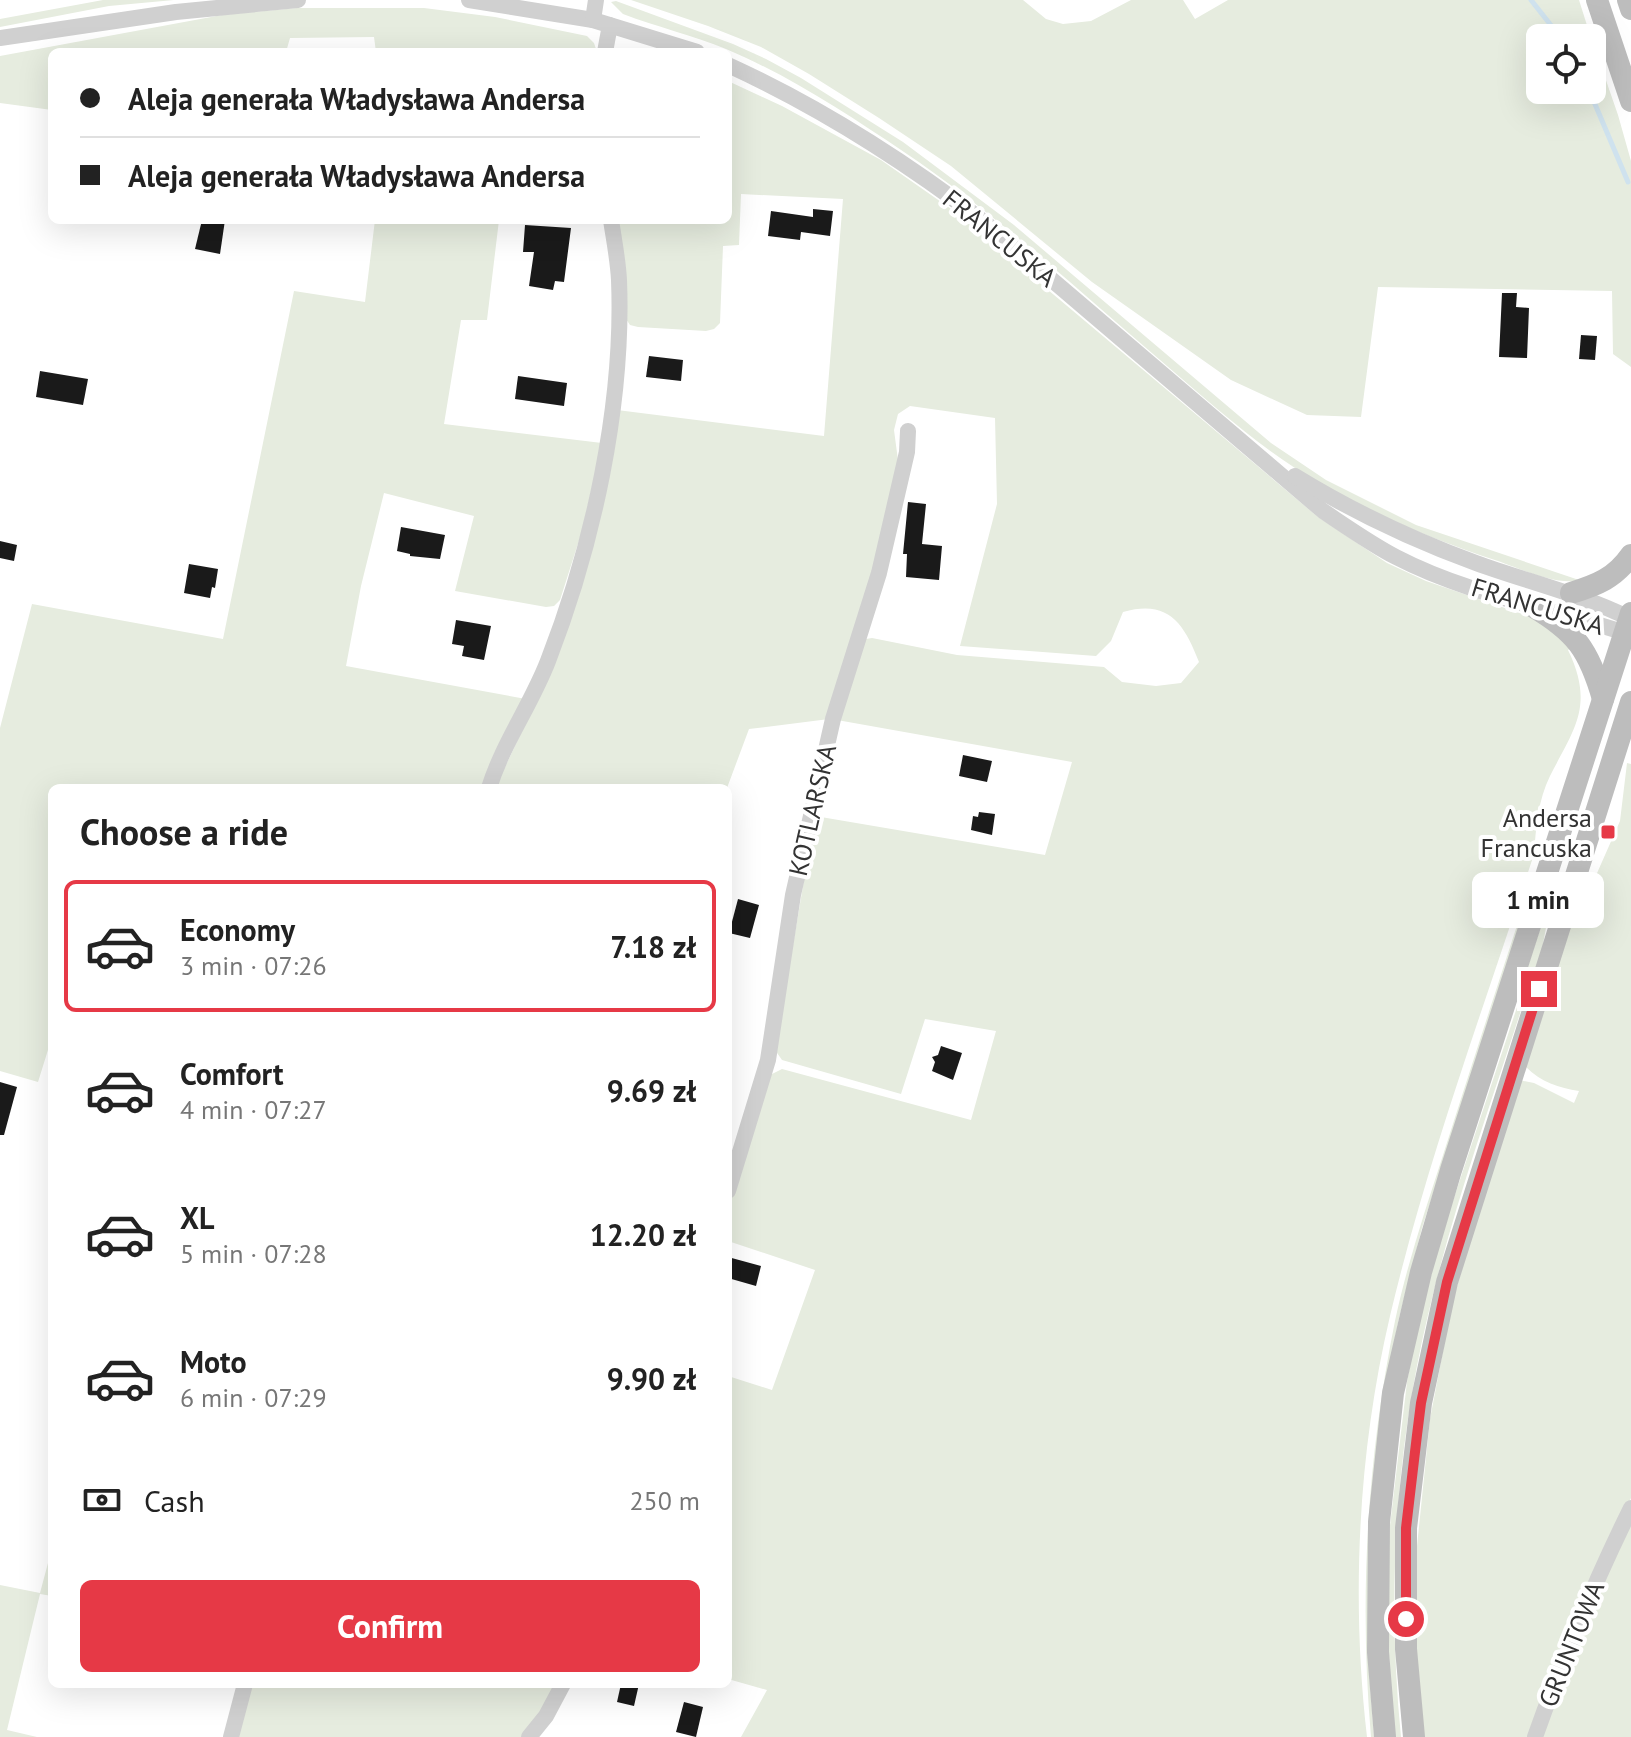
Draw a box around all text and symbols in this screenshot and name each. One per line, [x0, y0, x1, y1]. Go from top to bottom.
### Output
map controls [1526, 24, 1606, 104]
button: locate [1526, 24, 1606, 104]
text: Aleja generała Władysława Andersa [128, 79, 585, 118]
text: Aleja generała Władysława Andersa [128, 156, 585, 195]
street label: FRANCUSKA [936, 182, 1064, 294]
street label: FRANCUSKA [1468, 570, 1608, 642]
street label: KOTLARSKA [781, 741, 843, 879]
place label: Andersa Francuska [1481, 801, 1592, 864]
text: Choose a ride [80, 808, 288, 855]
marker: Andersa Francuska [1599, 823, 1617, 841]
callout: 1 min [1473, 873, 1605, 929]
text: 1 min [1506, 883, 1570, 916]
icon: car [84, 910, 156, 982]
text: Economy [180, 910, 295, 949]
text: 7.18 zł [610, 927, 696, 966]
text: 3 min · 07:26 [180, 949, 327, 982]
route end [1521, 971, 1557, 1007]
icon: car [84, 1054, 156, 1126]
text: Comfort [180, 1054, 283, 1093]
text: 9.69 zł [607, 1071, 696, 1110]
text: 4 min · 07:27 [180, 1093, 327, 1126]
icon: car [84, 1198, 156, 1270]
text: XL [180, 1198, 214, 1237]
text: 12.20 zł [590, 1215, 696, 1254]
text: 5 min · 07:28 [180, 1237, 327, 1270]
icon: car [84, 1342, 156, 1414]
text: Moto [180, 1342, 247, 1381]
text: 9.90 zł [607, 1359, 696, 1398]
text: 6 min · 07:29 [180, 1381, 327, 1414]
icon: cash [80, 1478, 124, 1522]
text: Cash [144, 1481, 205, 1520]
text: 250 m [629, 1484, 700, 1517]
street label: GRUNTOWA [1531, 1576, 1611, 1712]
button: Confirm [80, 1580, 700, 1672]
route start [1388, 1601, 1424, 1637]

